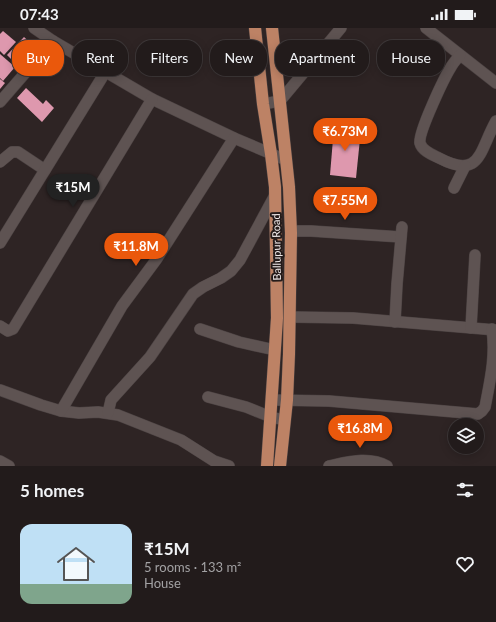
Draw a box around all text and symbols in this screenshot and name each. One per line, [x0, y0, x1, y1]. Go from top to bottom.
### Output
text: 07:43 [20, 5, 59, 23]
chip: Buy [12, 40, 64, 76]
chip: Rent [72, 40, 128, 76]
chip: Filters [136, 40, 202, 76]
chip: New [210, 40, 267, 76]
chip: Apartment [275, 40, 369, 76]
chip: House [377, 40, 445, 76]
pin: ₹6.73M [312, 118, 378, 152]
text: ₹6.73M [322, 123, 368, 139]
pin: ₹15M [49, 174, 97, 208]
text: ₹15M [56, 179, 90, 195]
pin: ₹7.55M [312, 187, 378, 221]
text: ₹7.55M [322, 192, 368, 208]
street label: Ballupur Road [269, 213, 283, 281]
pin: ₹11.8M [103, 233, 169, 267]
text: ₹11.8M [113, 238, 159, 254]
pin: ₹16.8M [327, 415, 393, 449]
map controls [448, 418, 484, 454]
button: layers [448, 418, 484, 454]
text: ₹16.8M [337, 420, 383, 436]
icon: filters [454, 479, 476, 501]
text: 5 homes [20, 480, 84, 501]
text: ₹15M [144, 538, 190, 559]
icon: home [52, 540, 100, 588]
icon: heart [454, 553, 476, 575]
text: 5 rooms · 133 m² [144, 559, 241, 575]
text: House [144, 575, 181, 591]

